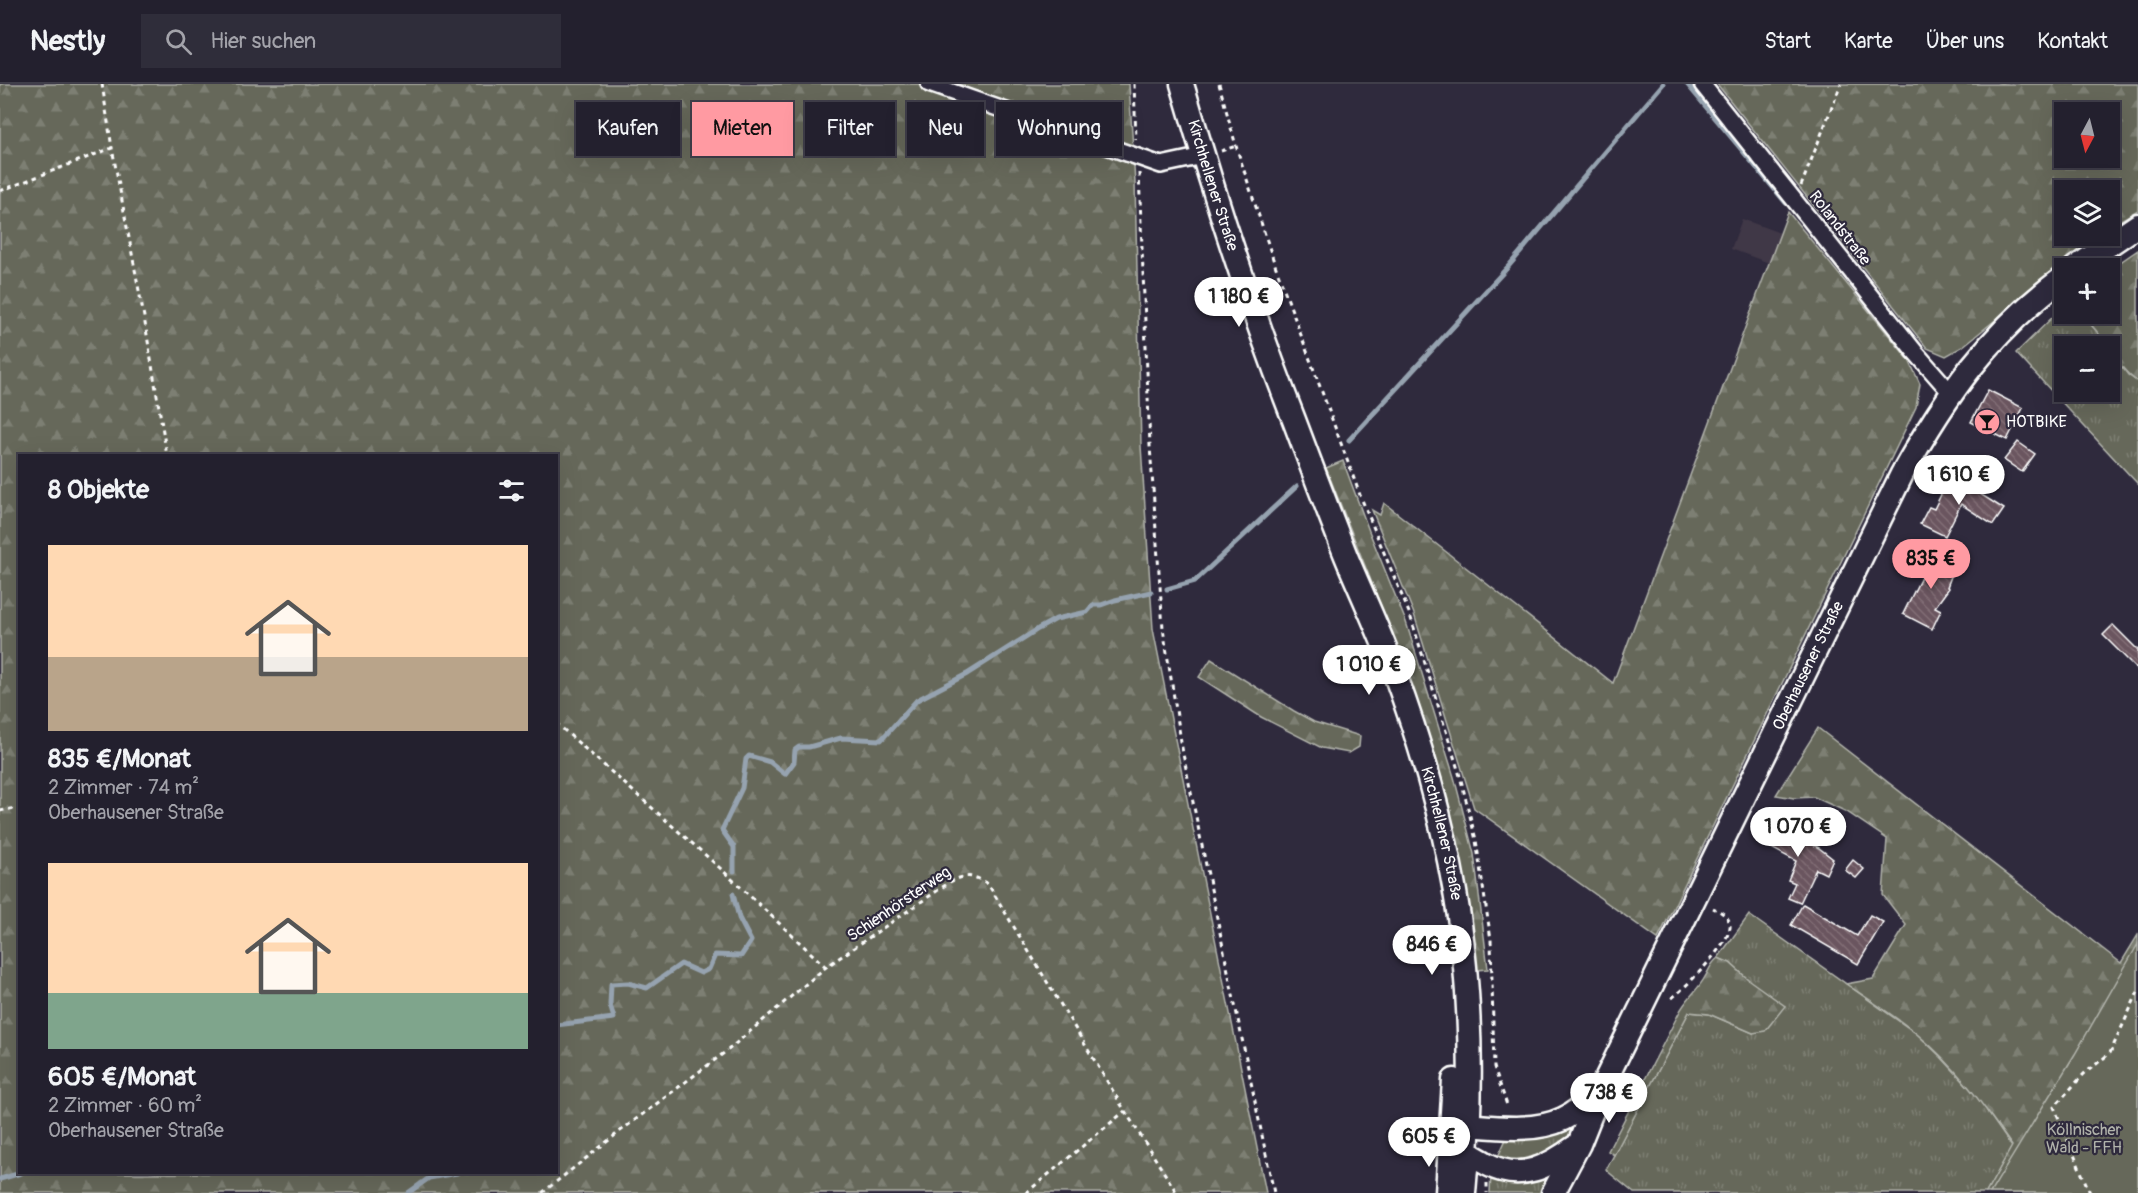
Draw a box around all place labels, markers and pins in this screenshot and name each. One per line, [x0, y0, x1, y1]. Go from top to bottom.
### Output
pin: 1 180 € [1184, 277, 1294, 328]
bar icon: HOTBIKE [1972, 407, 2002, 437]
place label: HOTBIKE [2006, 412, 2067, 432]
pin: 1 610 € [1904, 455, 2014, 506]
pin: 835 € [1889, 539, 1973, 590]
pin: 1 010 € [1314, 645, 1424, 696]
pin: 1 070 € [1743, 807, 1853, 858]
pin: 846 € [1390, 925, 1474, 976]
pin: 738 € [1567, 1073, 1651, 1124]
pin: 605 € [1387, 1117, 1471, 1168]

